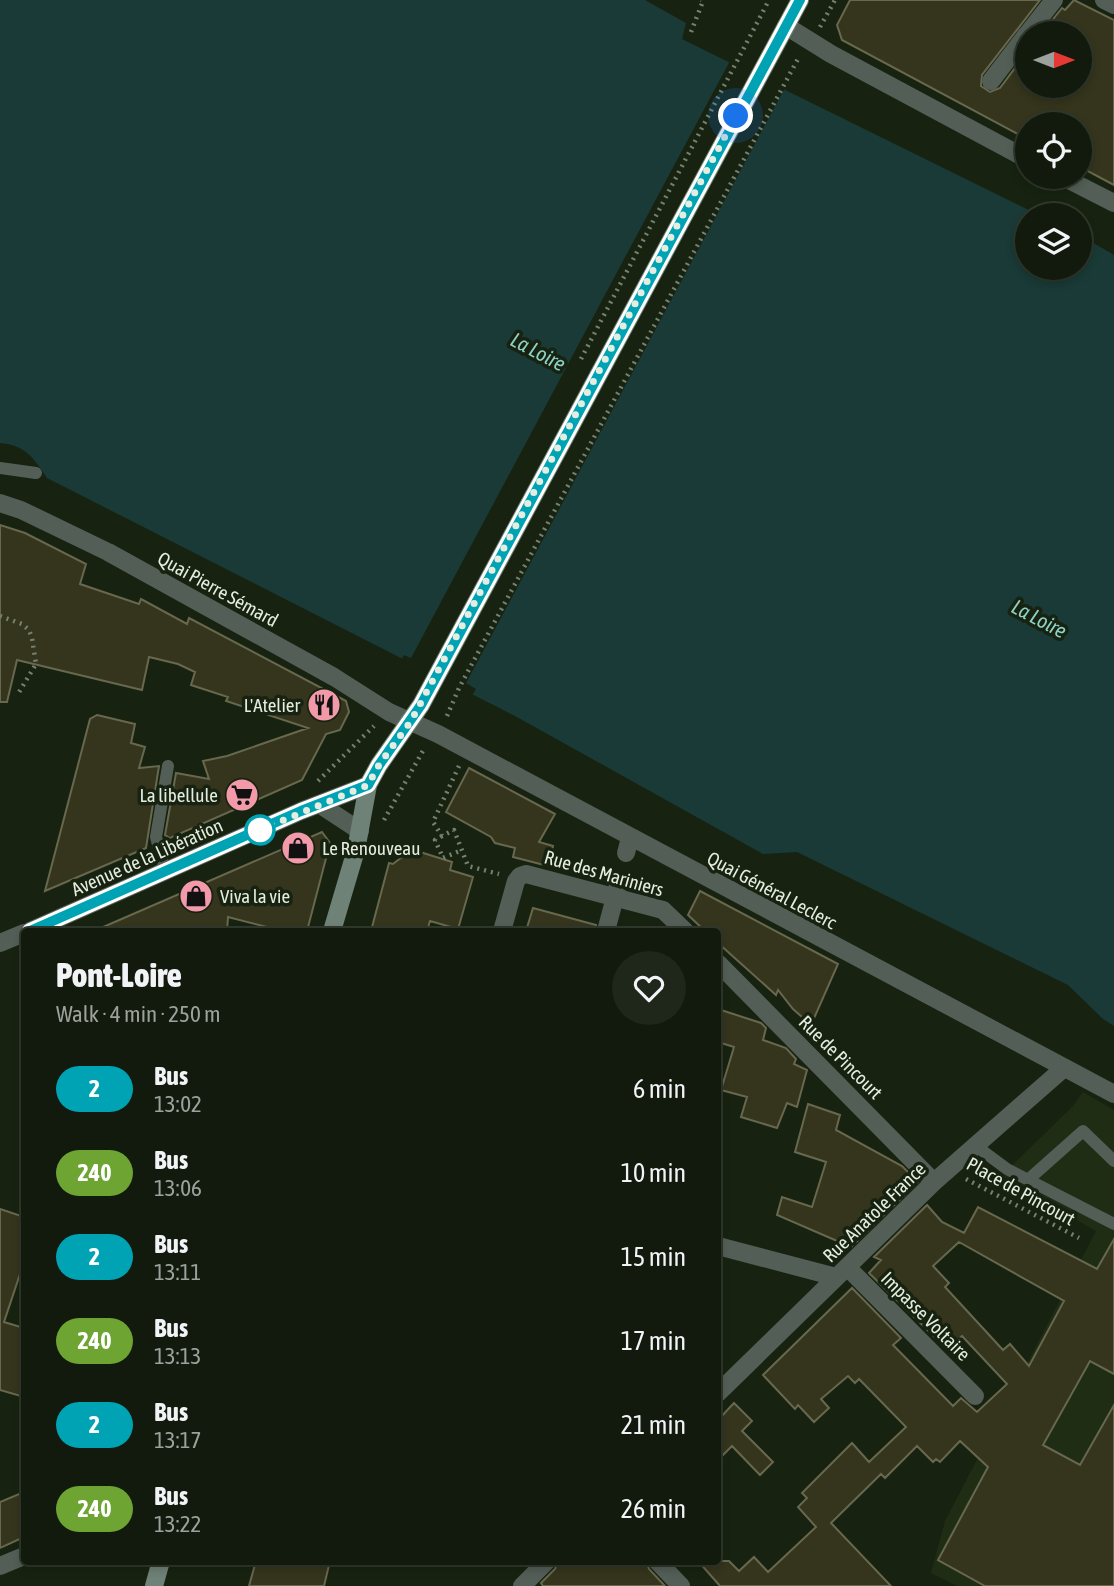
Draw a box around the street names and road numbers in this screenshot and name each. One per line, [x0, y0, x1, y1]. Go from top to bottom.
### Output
street label: Quai Pierre Sémard [154, 547, 282, 631]
street label: Avenue de la Libération [68, 814, 226, 900]
street label: Rue des Mariniers [542, 845, 666, 901]
street label: Quai Général Leclerc [704, 847, 841, 934]
street label: Rue de Pincourt [795, 1011, 887, 1103]
street label: Place de Pincourt [963, 1152, 1079, 1230]
street label: Rue Anatole France [818, 1158, 930, 1266]
street label: Impasse Voltaire [877, 1267, 975, 1365]

